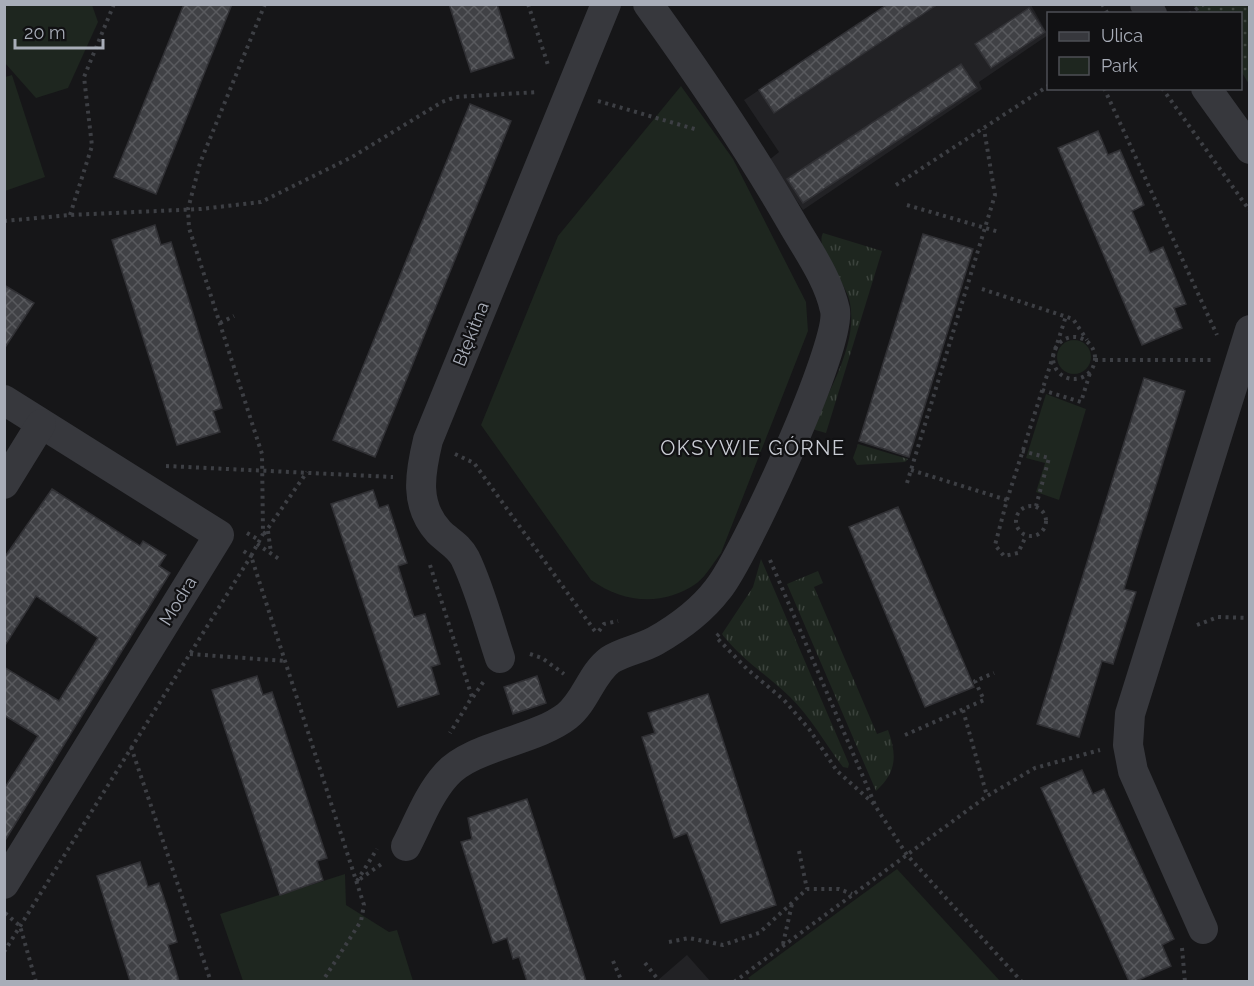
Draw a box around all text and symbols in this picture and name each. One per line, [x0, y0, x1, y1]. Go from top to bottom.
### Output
scale bar [15, 12, 104, 50]
legend [1047, 12, 1242, 90]
text: 20 m [24, 22, 66, 43]
text: Ulica [1101, 25, 1143, 46]
text: Park [1101, 55, 1138, 76]
street label: Błękitna [448, 299, 493, 369]
district label: OKSYWIE GÓRNE [660, 436, 846, 460]
street label: Modra [154, 572, 201, 629]

